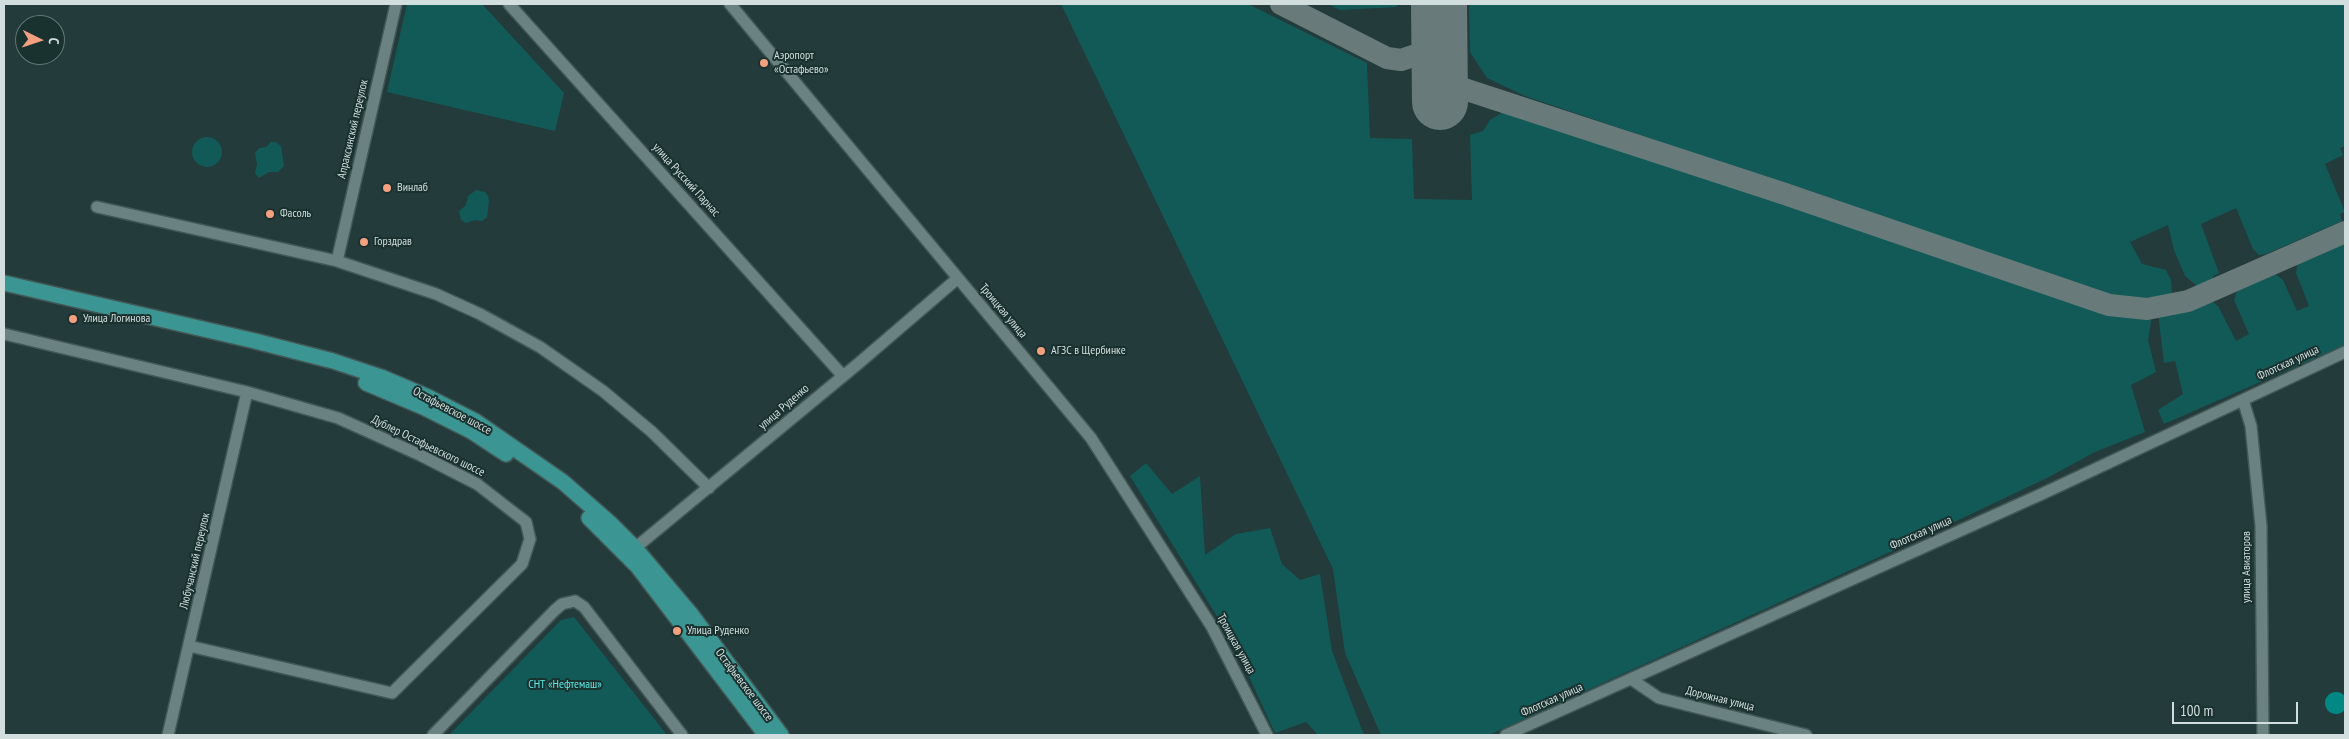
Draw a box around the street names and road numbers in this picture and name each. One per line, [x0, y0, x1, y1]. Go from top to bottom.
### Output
street label: Апраксинский переулок [335, 78, 371, 180]
street label: улица Русский Парнас [649, 140, 723, 220]
street label: Троицкая улица [976, 281, 1030, 341]
street label: Флотская улица [2255, 342, 2321, 384]
street label: улица Руденко [756, 381, 812, 433]
street label: Остафьевское шоссе [410, 384, 494, 438]
street label: Дублер Остафьевского шоссе [369, 412, 487, 480]
street label: Любучанский переулок [177, 511, 213, 611]
street label: Флотская улица [1888, 513, 1954, 553]
street label: улица Авиаторов [2240, 531, 2254, 603]
street label: Троицкая улица [1214, 611, 1258, 677]
street label: Остафьевское шоссе [712, 646, 776, 724]
street label: Флотская улица [1519, 680, 1585, 720]
street label: Дорожная улица [1684, 684, 1756, 714]

